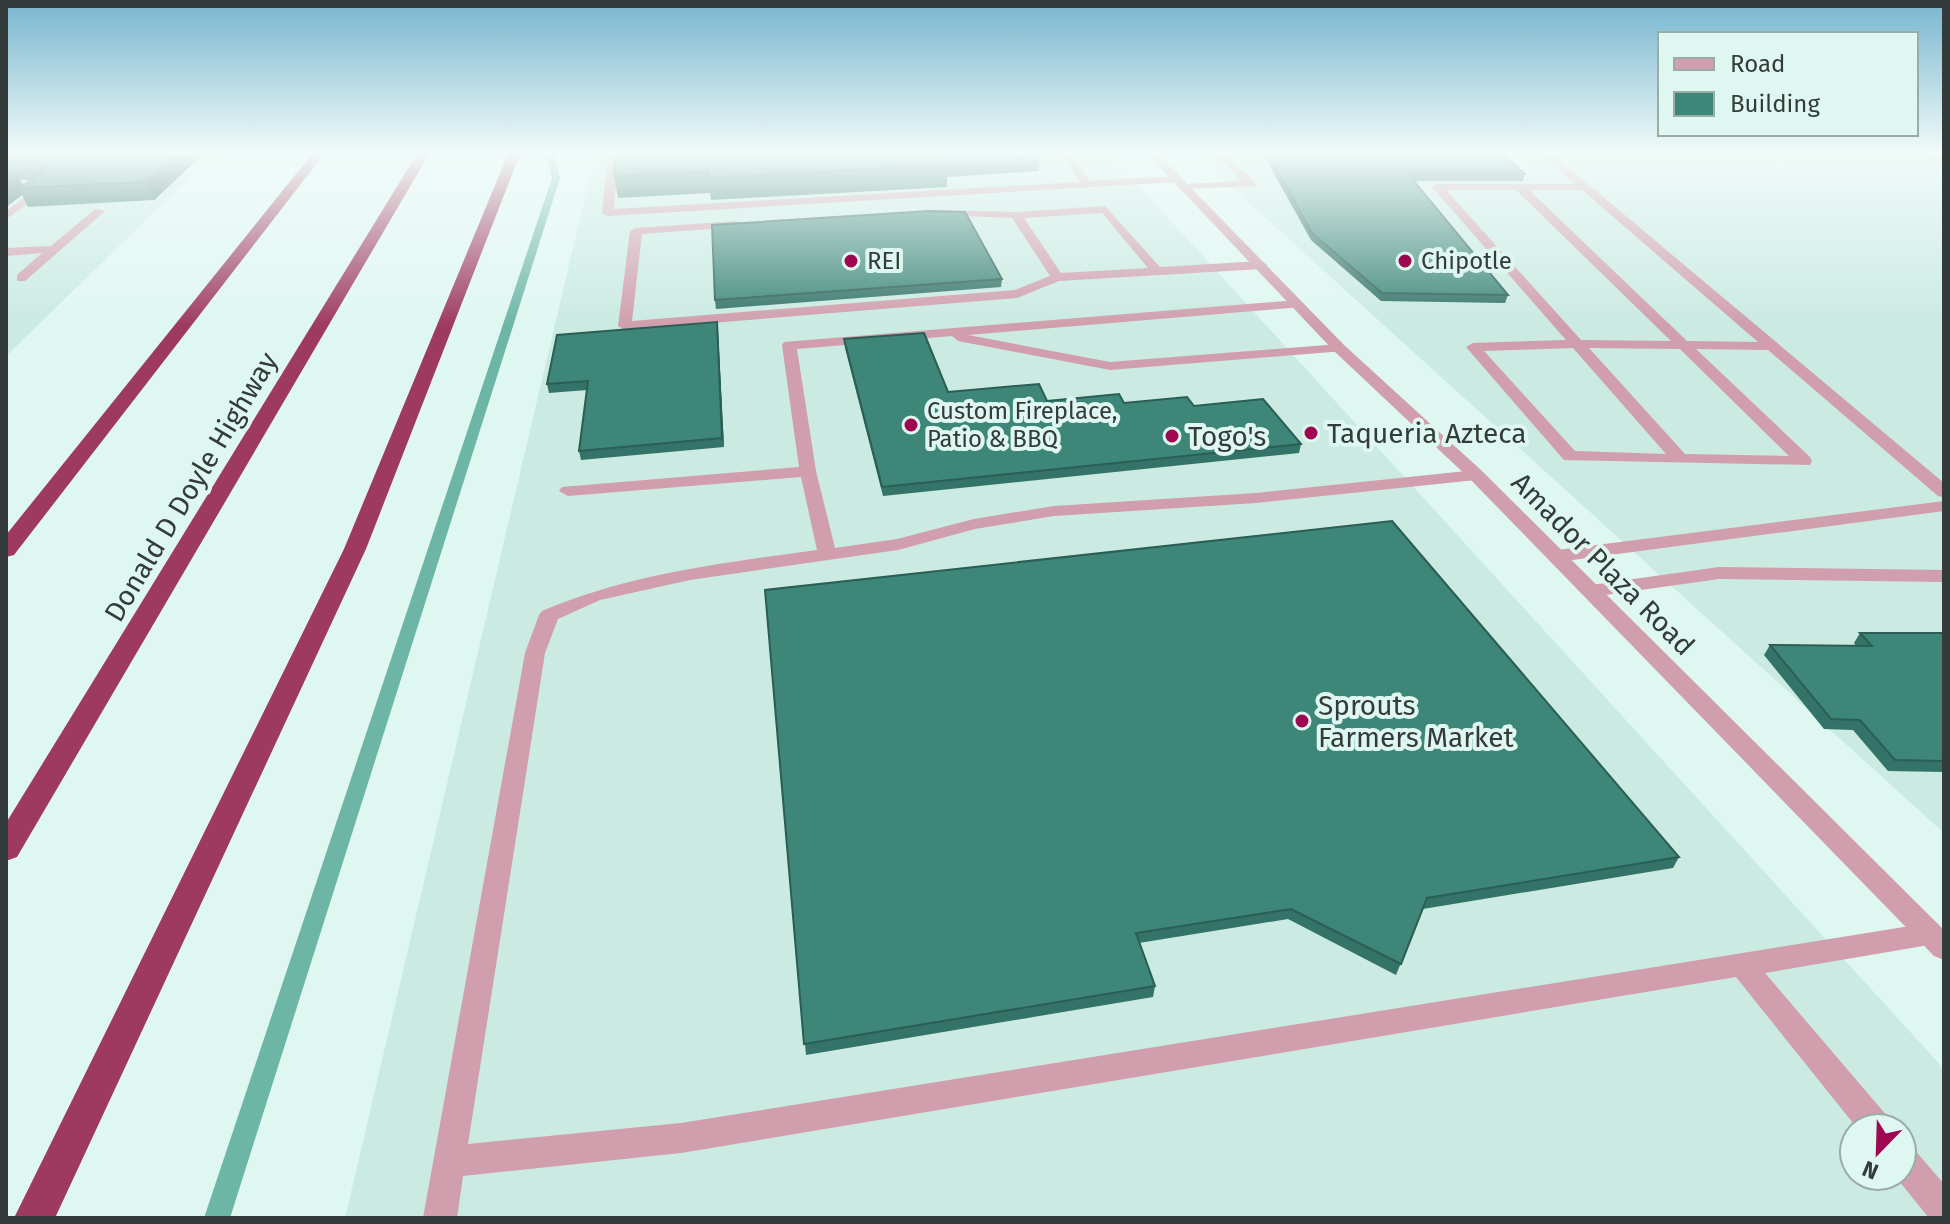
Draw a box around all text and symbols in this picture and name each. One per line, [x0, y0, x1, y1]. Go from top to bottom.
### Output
legend [1658, 32, 1918, 136]
text: Road [1730, 50, 1785, 78]
text: Building [1730, 90, 1820, 118]
place label: REI [867, 247, 901, 275]
place label: Chipotle [1421, 247, 1512, 275]
marker: REI [842, 252, 860, 270]
marker: Chipotle [1396, 252, 1414, 270]
street label: Donald D Doyle Highway [97, 346, 285, 628]
place label: Custom Fireplace, Patio & BBQ [927, 397, 1118, 453]
marker: Custom Fireplace, Patio & BBQ [902, 416, 920, 434]
place label: Taqueria Azteca [1327, 417, 1527, 450]
place label: Togo's [1188, 420, 1266, 453]
marker: Taqueria Azteca [1302, 424, 1320, 442]
marker: Togo's [1163, 427, 1181, 445]
street label: Amador Plaza Road [1505, 466, 1701, 662]
place label: Sprouts Farmers Market [1318, 689, 1514, 754]
marker: Sprouts Farmers Market [1293, 712, 1311, 730]
north arrow [1838, 1112, 1918, 1192]
text: N [1858, 1155, 1882, 1185]

